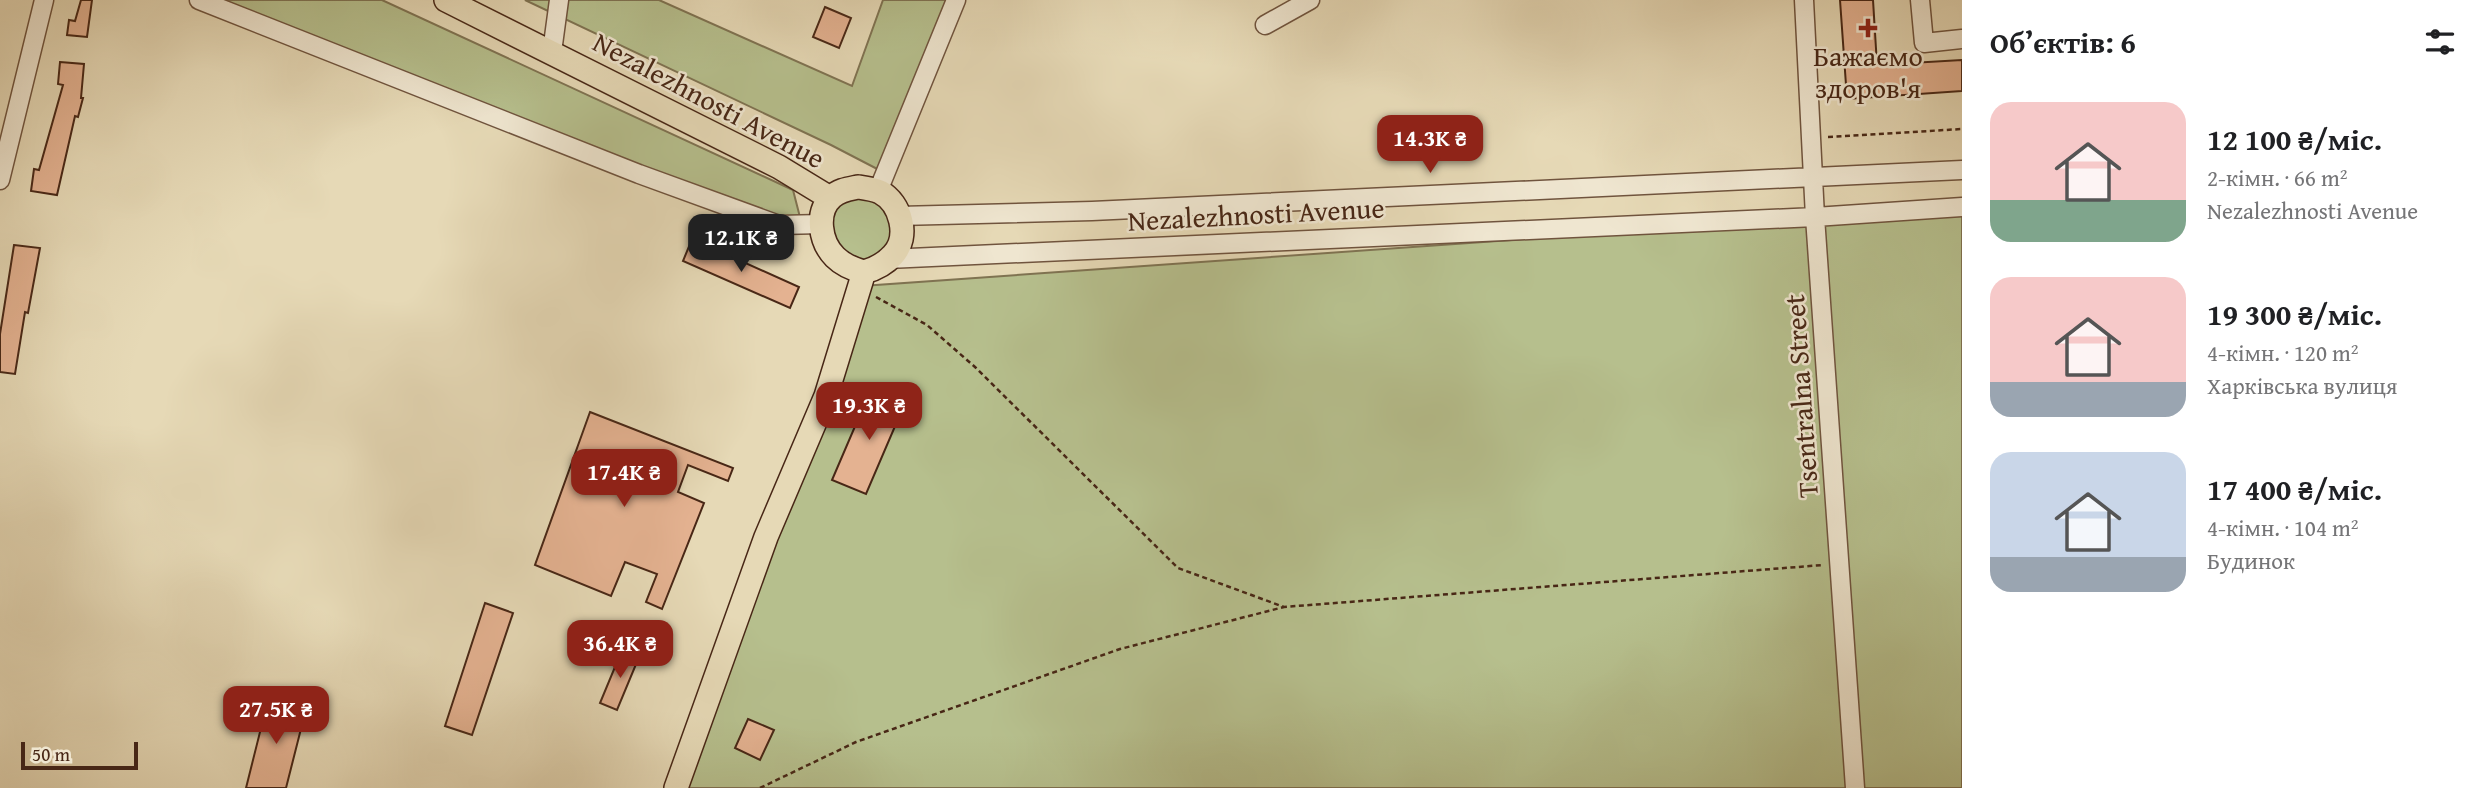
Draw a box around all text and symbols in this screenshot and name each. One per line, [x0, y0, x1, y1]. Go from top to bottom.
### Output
marker: Бажаємо здоров'я [1860, 20, 1876, 36]
text: Об’єктів: 6 [1990, 20, 2136, 64]
street label: Nezalezhnosti Avenue [586, 21, 832, 178]
icon: filters [2421, 23, 2459, 61]
place label: Бажаємо здоров'я [1813, 35, 1923, 108]
pin: 14.3K ₴ [1365, 116, 1495, 175]
text: 12 100 ₴/міс. [2207, 117, 2382, 161]
text: 14.3K ₴ [1393, 121, 1467, 154]
icon: home [2046, 130, 2130, 214]
text: 2-кімн. · 66 m² [2207, 161, 2348, 194]
street label: Nezalezhnosti Avenue [1127, 186, 1385, 241]
text: Nezalezhnosti Avenue [2207, 194, 2418, 227]
pin: 12.1K ₴ [676, 215, 806, 274]
text: 12.1K ₴ [704, 220, 778, 253]
text: 19 300 ₴/міс. [2207, 292, 2382, 336]
street label: Tsentralna Street [1773, 293, 1828, 499]
icon: home [2046, 305, 2130, 389]
text: 4-кімн. · 120 m² [2207, 336, 2359, 369]
text: Харківська вулиця [2207, 369, 2397, 402]
pin: 19.3K ₴ [804, 382, 934, 442]
text: 19.3K ₴ [832, 388, 906, 421]
pin: 17.4K ₴ [559, 449, 689, 509]
text: 17.4K ₴ [587, 455, 661, 488]
text: 17 400 ₴/міс. [2207, 467, 2382, 511]
icon: home [2046, 480, 2130, 564]
text: 4-кімн. · 104 m² [2207, 511, 2359, 544]
text: Будинок [2207, 544, 2295, 577]
pin: 36.4K ₴ [555, 620, 685, 680]
text: 36.4K ₴ [583, 626, 657, 659]
pin: 27.5K ₴ [211, 686, 341, 746]
text: 27.5K ₴ [239, 692, 313, 725]
scale bar [21, 739, 138, 771]
text: 50 m [32, 740, 70, 768]

